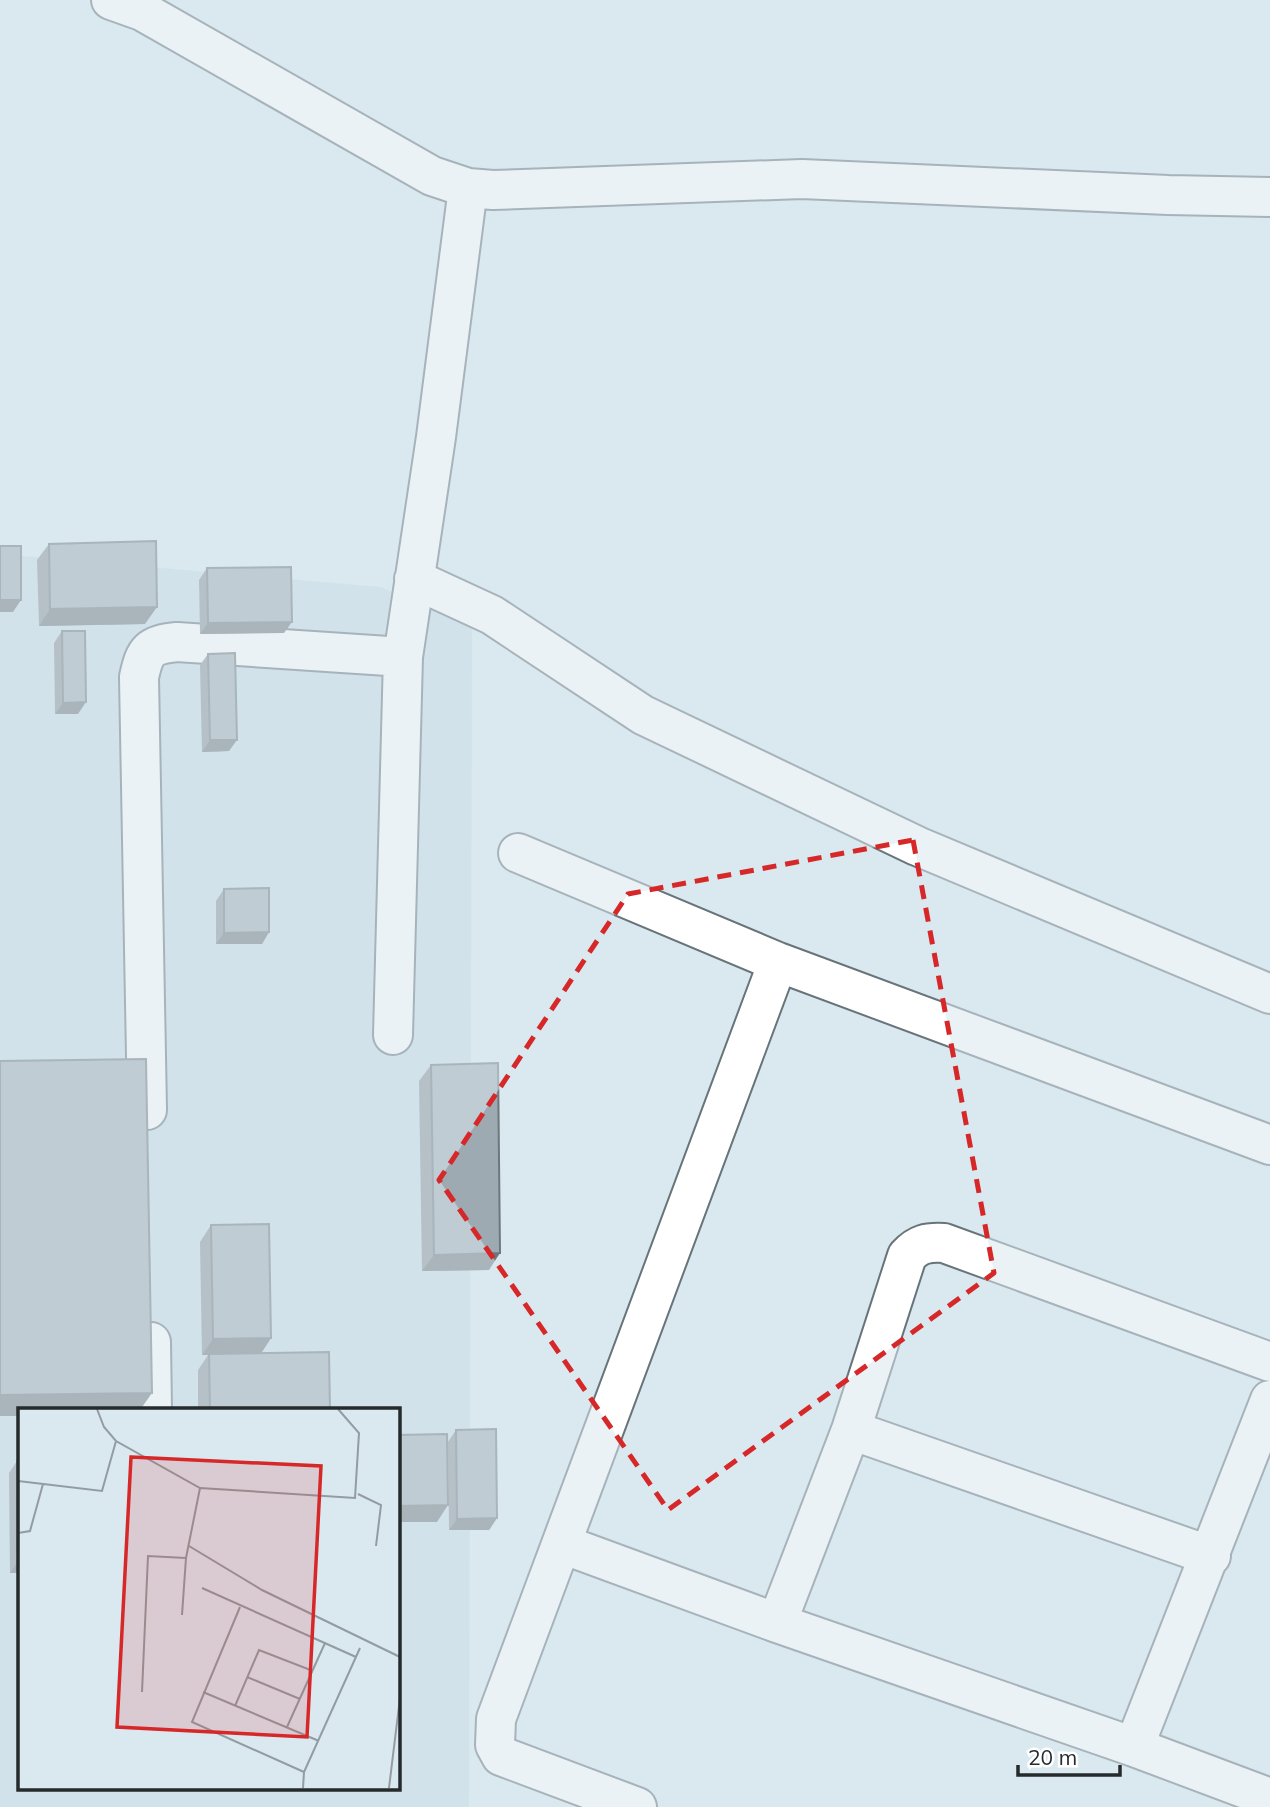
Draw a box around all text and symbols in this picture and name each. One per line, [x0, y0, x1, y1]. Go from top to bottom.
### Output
inset map [18, 1408, 399, 1790]
scale bar [1018, 1734, 1120, 1778]
text: 20 m [1028, 1744, 1077, 1770]

